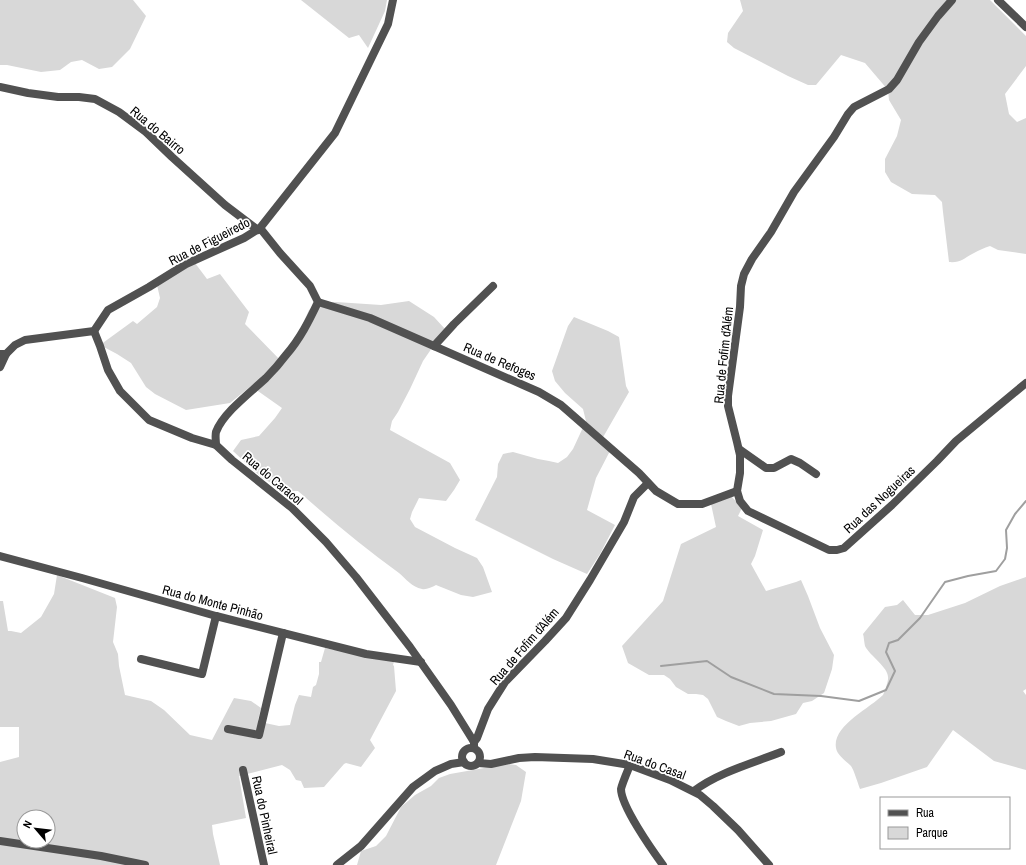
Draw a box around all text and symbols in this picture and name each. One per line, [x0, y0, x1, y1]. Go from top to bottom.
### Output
street label: Rua do Bairro [127, 103, 189, 158]
street label: Rua de Figueiredo [166, 214, 253, 269]
street label: Rua de Fofim d´Além [710, 306, 737, 404]
street label: Rua de Refoges [461, 339, 539, 384]
street label: Rua do Caracol [239, 448, 307, 509]
street label: Rua das Nogueiras [840, 462, 919, 537]
street label: Rua do Monte Pinhão [161, 581, 265, 624]
street label: Rua de Fofim d´Além [486, 604, 563, 689]
street label: Rua do Casal [622, 745, 688, 784]
street label: Rua do Pinheiral [248, 774, 281, 856]
legend [880, 797, 1010, 849]
text: Rua [916, 805, 935, 821]
north arrow [16, 809, 56, 849]
text: N [19, 818, 35, 830]
text: Parque [916, 825, 948, 841]

